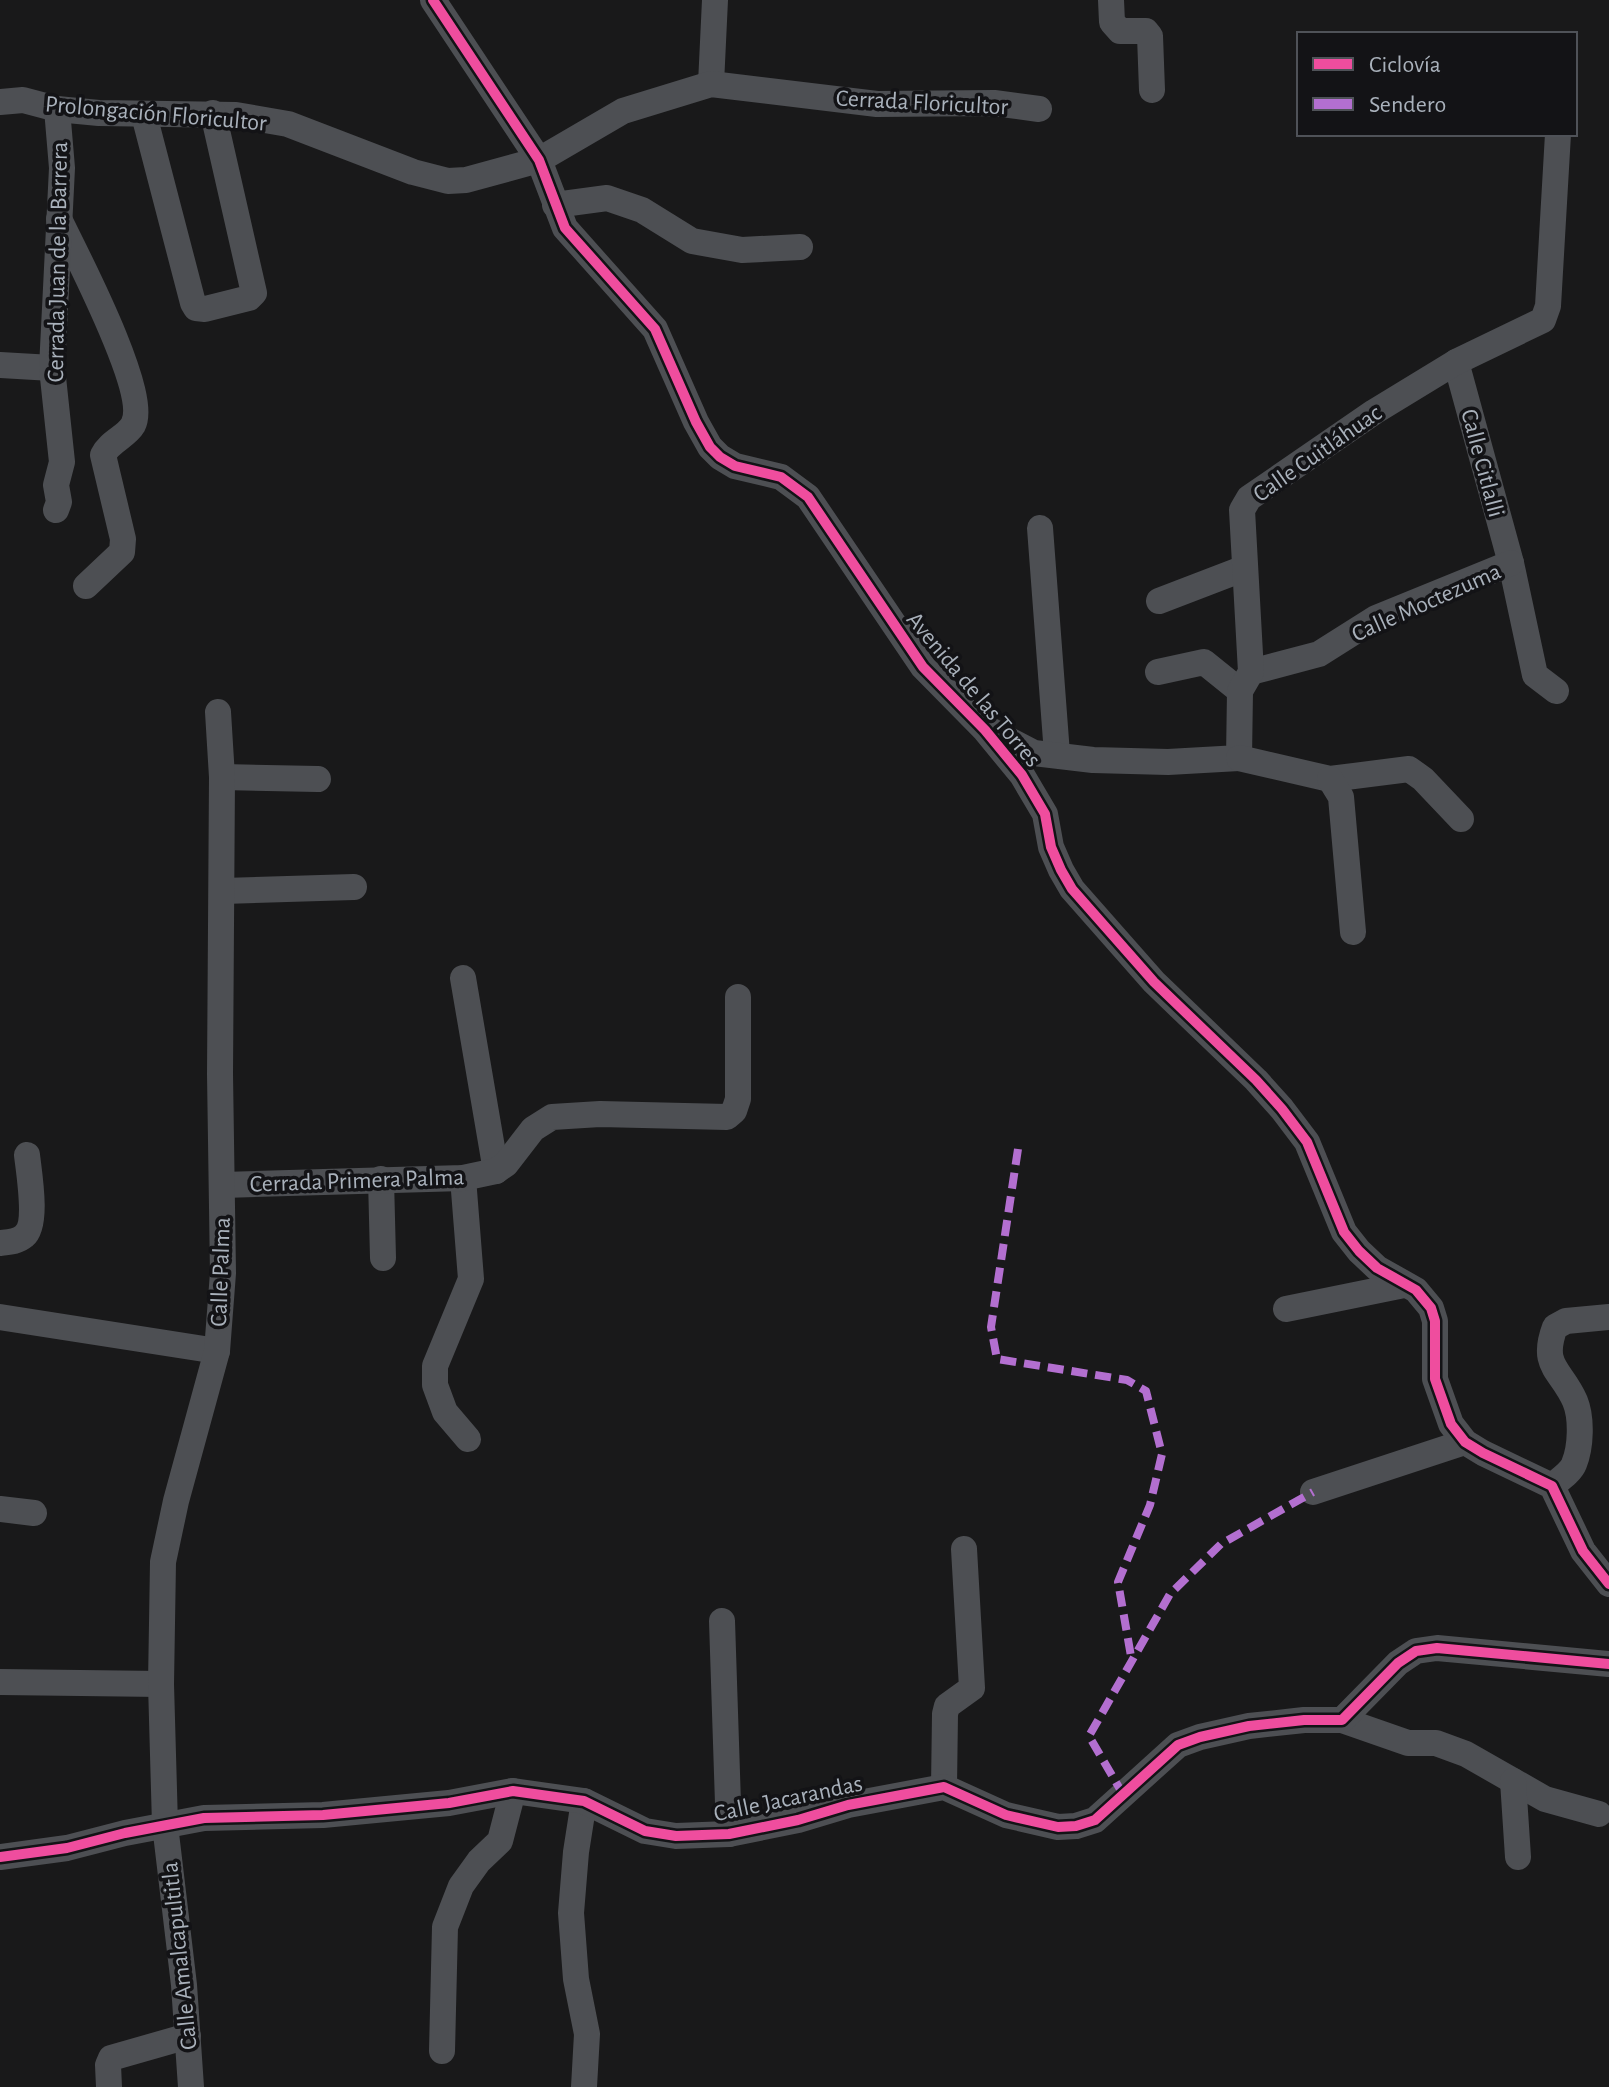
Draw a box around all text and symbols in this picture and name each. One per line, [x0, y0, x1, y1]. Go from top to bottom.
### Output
legend [1297, 32, 1577, 136]
text: Ciclovía [1369, 53, 1441, 77]
street label: Cerrada Floricultor [835, 87, 1009, 120]
street label: Prolongación Floricultor [44, 92, 268, 136]
text: Sendero [1369, 93, 1446, 117]
street label: Cerrada Juan de la Barrera [44, 141, 72, 383]
street label: Calle Cuitláhuac [1249, 401, 1386, 507]
street label: Calle Citlalli [1456, 407, 1508, 520]
street label: Calle Moctezuma [1348, 559, 1505, 647]
street label: Avenida de las Torres [902, 607, 1045, 772]
street label: Cerrada Primera Palma [249, 1165, 465, 1197]
street label: Calle Palma [207, 1217, 235, 1327]
street label: Calle Jacarandas [712, 1771, 865, 1826]
street label: Calle Amalcapultitla [158, 1861, 202, 2051]

